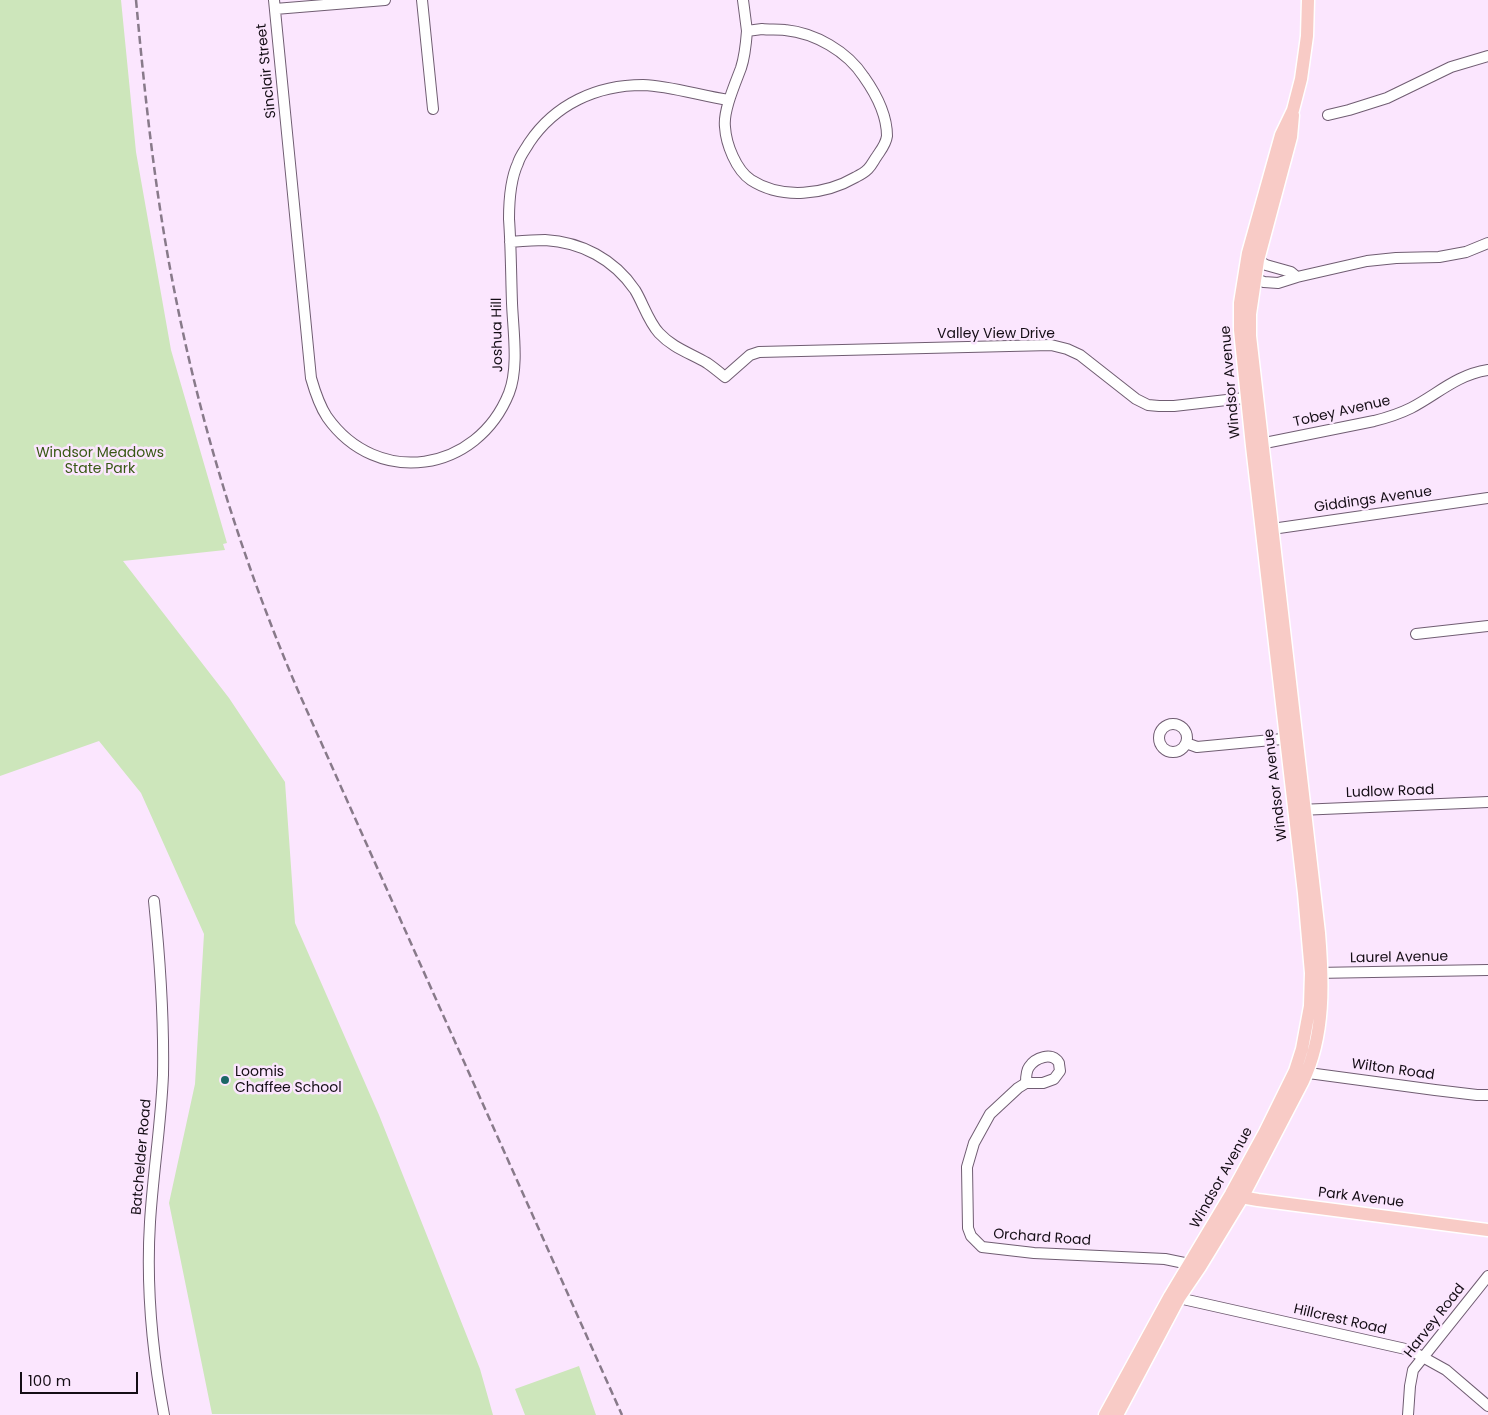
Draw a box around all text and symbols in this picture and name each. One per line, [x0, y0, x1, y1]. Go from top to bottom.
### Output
street label: Sinclair Street [254, 23, 280, 119]
street label: Joshua Hill [489, 297, 507, 373]
street label: Windsor Avenue [1218, 325, 1244, 439]
street label: Valley View Drive [937, 326, 1055, 342]
street label: Tobey Avenue [1292, 393, 1392, 431]
park label: Windsor Meadows State Park [36, 445, 164, 478]
street label: Giddings Avenue [1313, 483, 1433, 517]
street label: Windsor Avenue [1261, 728, 1291, 842]
street label: Ludlow Road [1345, 782, 1435, 802]
street label: Laurel Avenue [1350, 949, 1448, 967]
street label: Wilton Road [1350, 1056, 1436, 1084]
place label: Loomis Chaffee School [235, 1064, 342, 1096]
marker: Loomis Chaffee School [219, 1074, 231, 1086]
street label: Batchelder Road [129, 1098, 155, 1216]
street label: Windsor Avenue [1187, 1124, 1257, 1232]
street label: Park Avenue [1317, 1184, 1405, 1212]
street label: Orchard Road [993, 1226, 1091, 1250]
street label: Harvey Road [1401, 1281, 1469, 1361]
street label: Hillcrest Road [1292, 1301, 1388, 1339]
scale bar [22, 1362, 140, 1394]
text: 100 m [28, 1370, 71, 1391]

